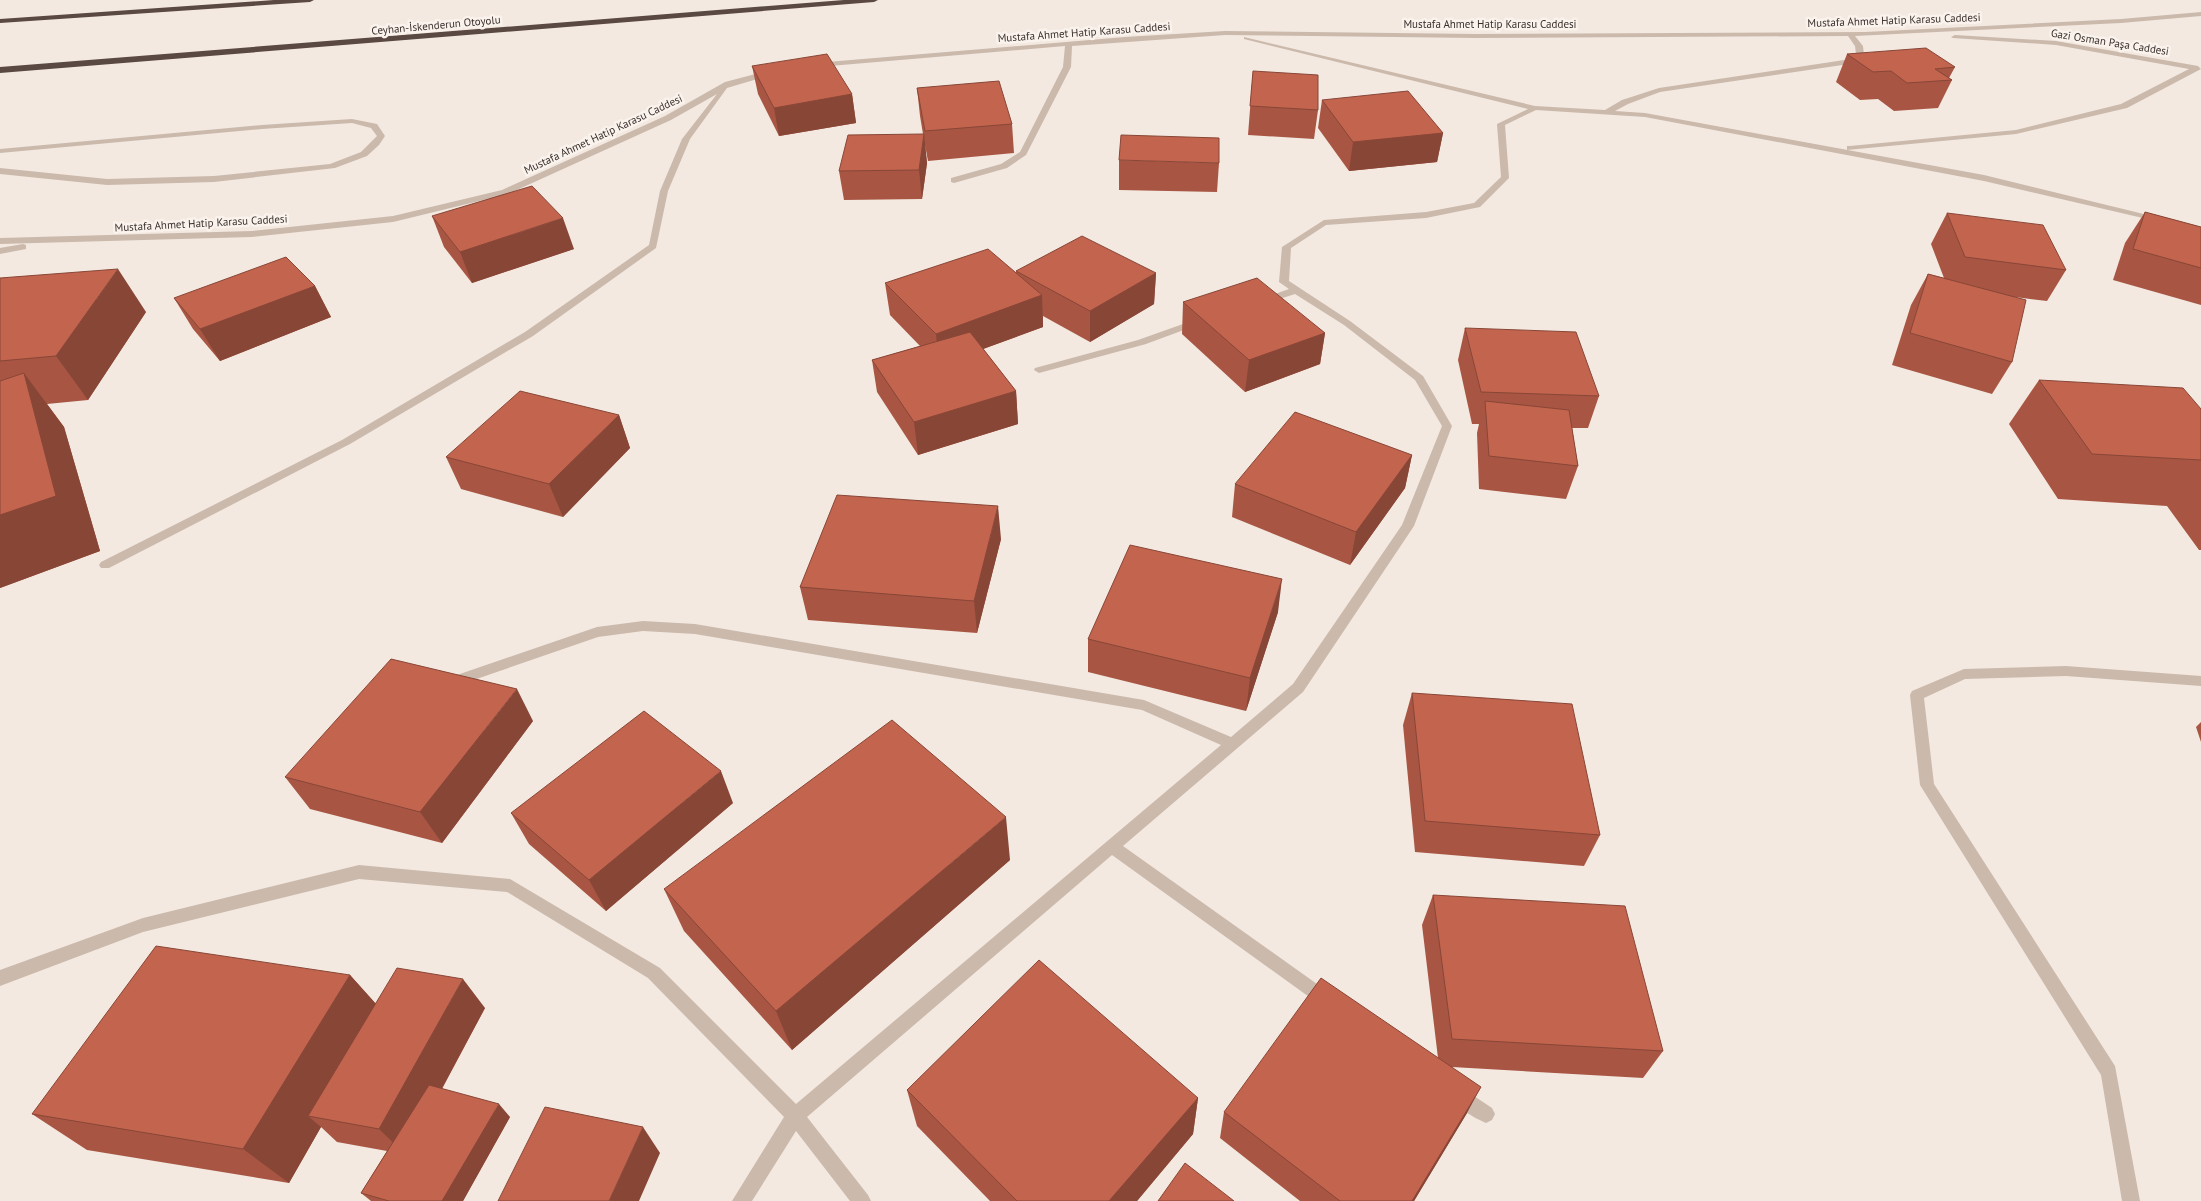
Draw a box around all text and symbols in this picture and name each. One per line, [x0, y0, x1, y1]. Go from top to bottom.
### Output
street label: Mustafa Ahmet Hatip Karasu Caddesi [1807, 10, 1981, 30]
street label: Ceyhan-İskenderun Otoyolu [371, 12, 501, 38]
street label: Mustafa Ahmet Hatip Karasu Caddesi [1403, 17, 1577, 31]
street label: Mustafa Ahmet Hatip Karasu Caddesi [997, 19, 1171, 45]
street label: Gazi Osman Paşa Caddesi [2050, 26, 2170, 58]
street label: Mustafa Ahmet Hatip Karasu Caddesi [522, 91, 684, 177]
street label: Mustafa Ahmet Hatip Karasu Caddesi [114, 211, 288, 235]

